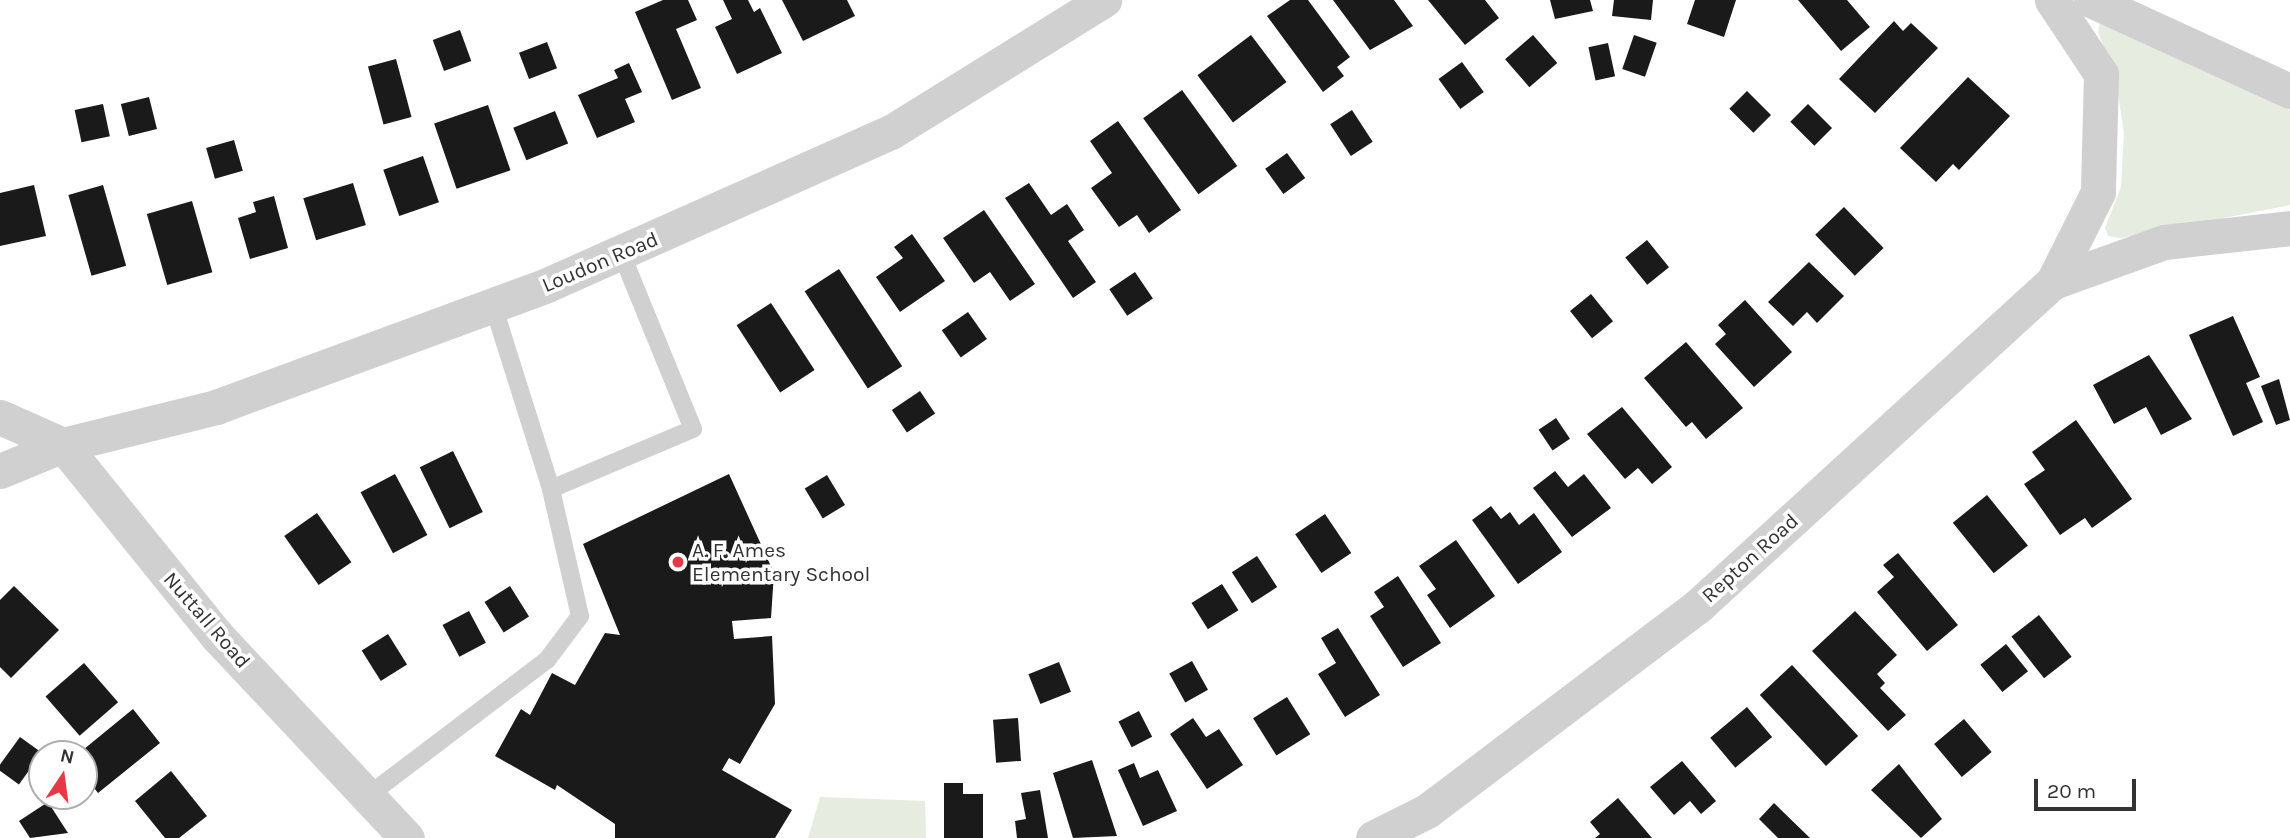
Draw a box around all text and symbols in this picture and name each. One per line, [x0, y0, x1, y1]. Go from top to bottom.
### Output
street label: Loudon Road [538, 226, 662, 298]
street label: Repton Road [1696, 508, 1804, 608]
place label: A. F. Ames Elementary School [692, 537, 870, 587]
marker: A. F. Ames Elementary School [670, 554, 686, 570]
street label: Nuttall Road [158, 567, 256, 673]
north arrow [28, 740, 98, 810]
text: N [58, 744, 76, 769]
scale bar [2038, 764, 2140, 808]
text: 20 m [2047, 779, 2096, 803]

